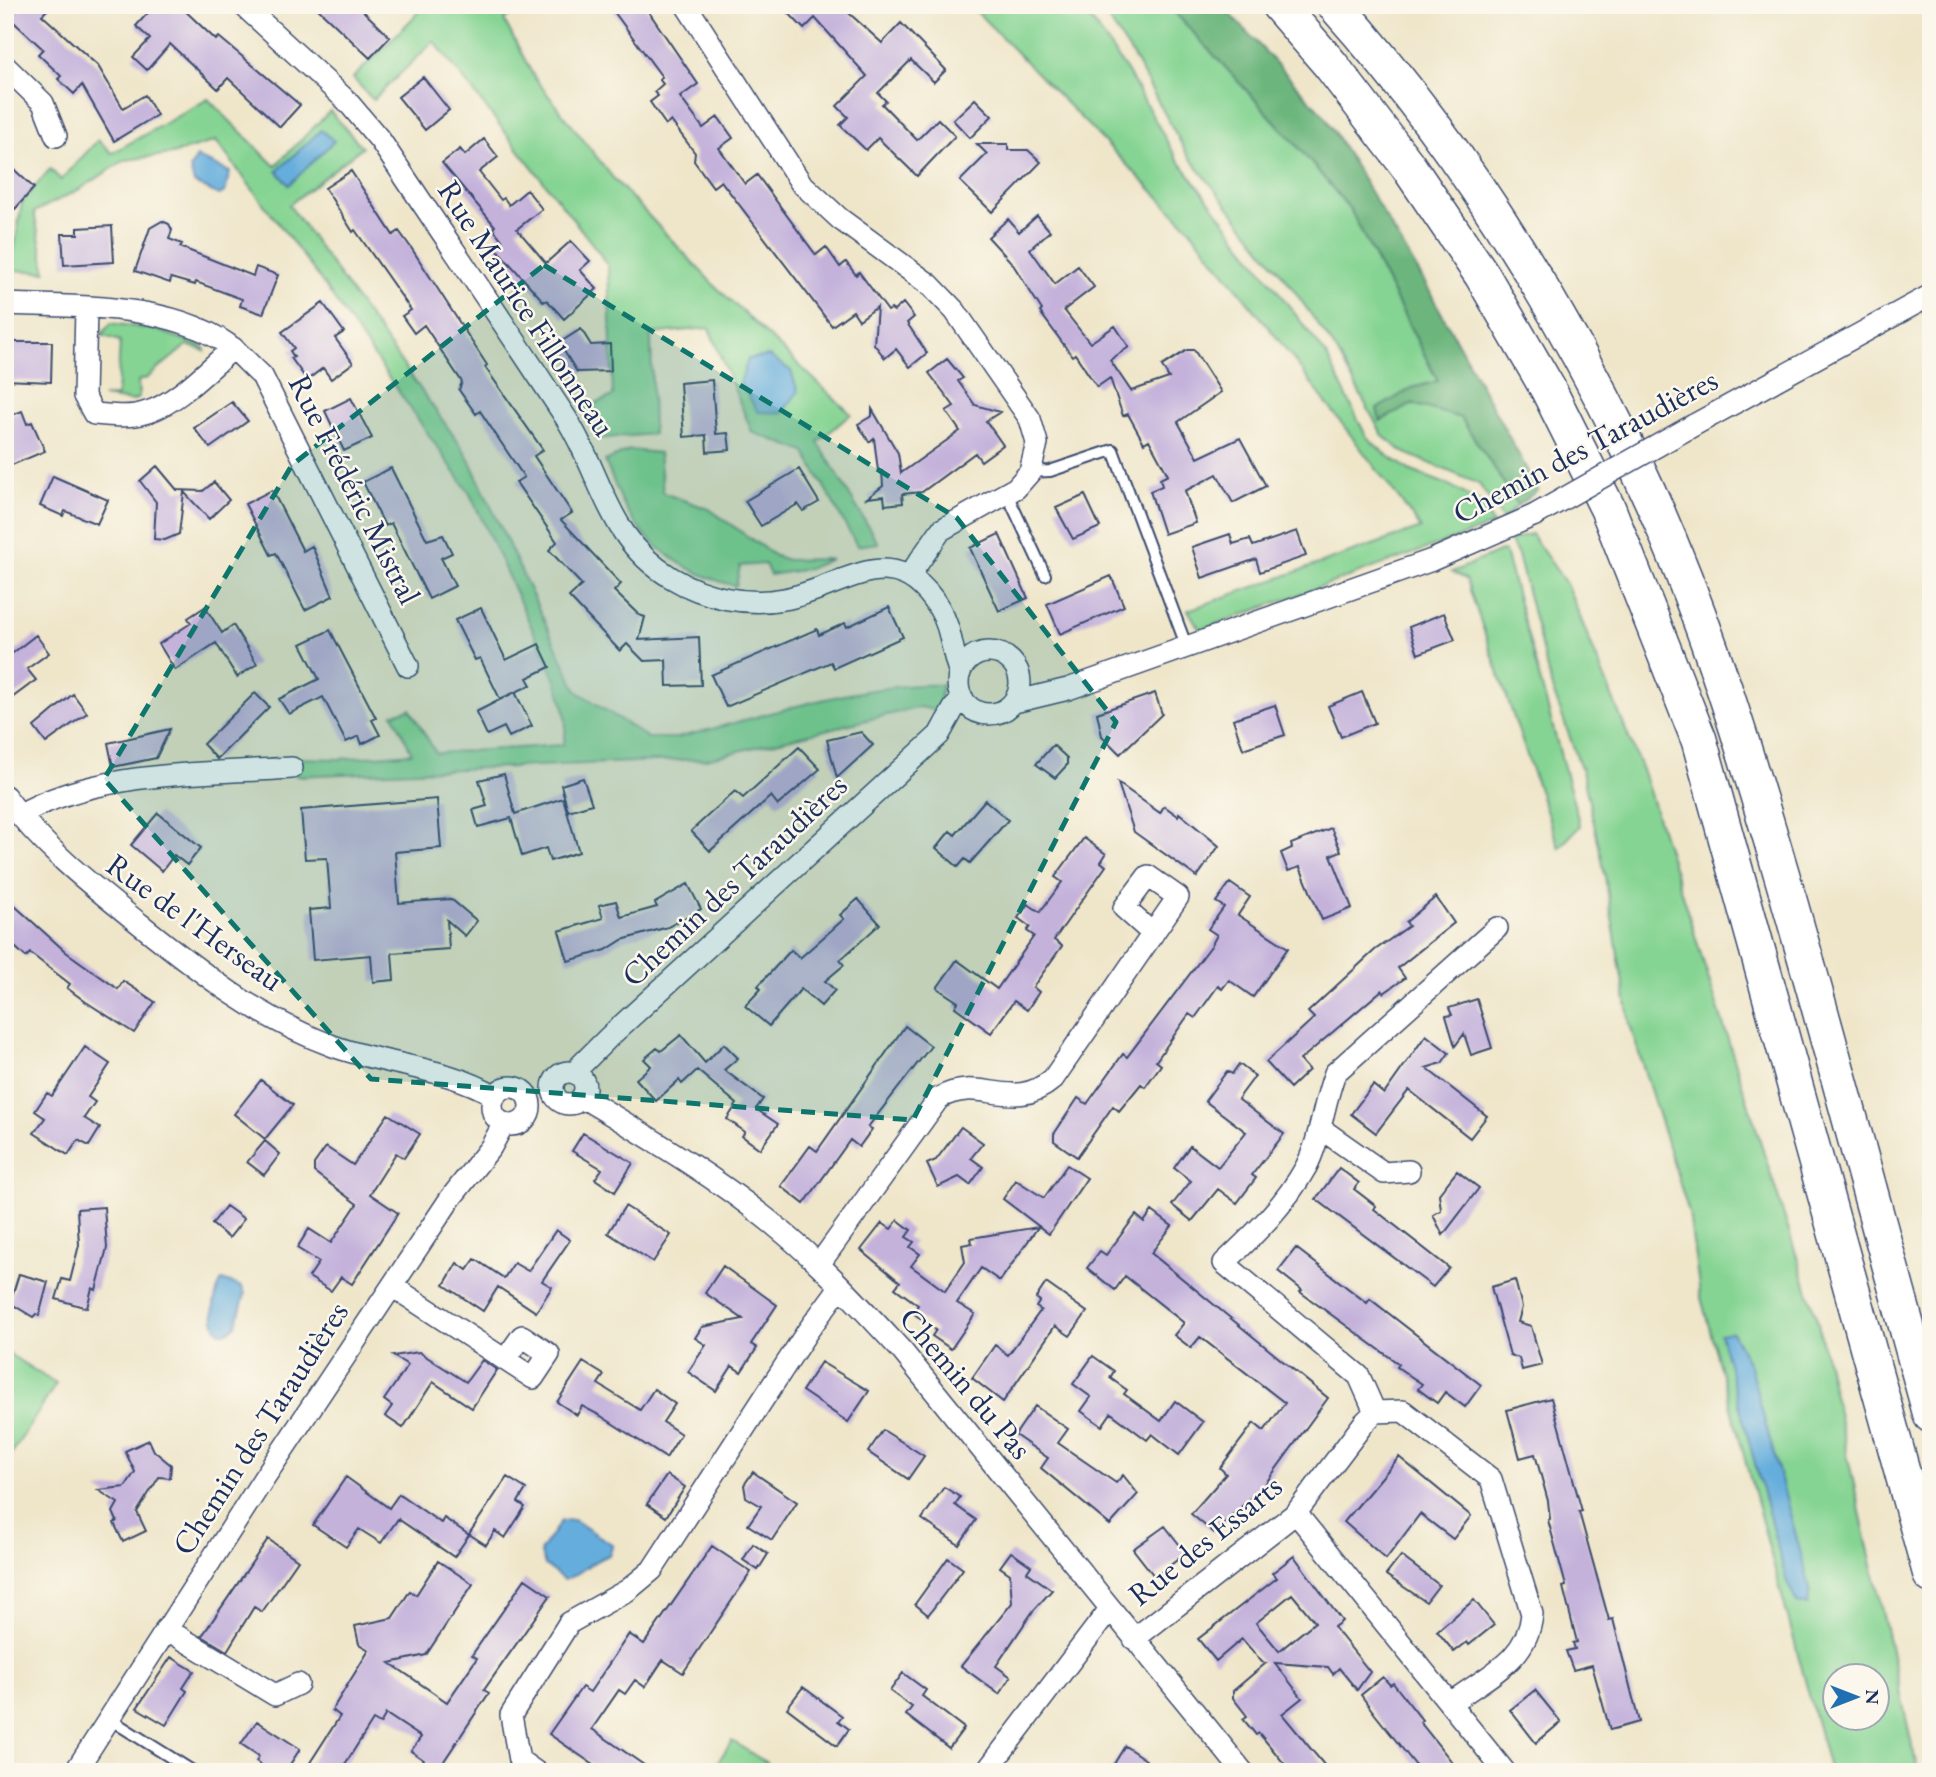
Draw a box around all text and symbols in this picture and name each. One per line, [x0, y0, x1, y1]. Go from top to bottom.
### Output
street label: Rue Maurice Fillonneau [428, 172, 626, 444]
street label: Chemin des Taraudières [1445, 358, 1725, 534]
street label: Rue Frédéric Mistral [279, 367, 431, 611]
street label: Chemin des Taraudières [612, 764, 856, 996]
street label: Rue de l'Herseau [98, 844, 292, 1001]
street label: Chemin des Taraudières [162, 1293, 358, 1563]
street label: Chemin du Pas [890, 1298, 1042, 1468]
street label: Rue des Essarts [1119, 1465, 1291, 1615]
north arrow [1820, 1662, 1890, 1732]
text: N [1860, 1689, 1885, 1705]

